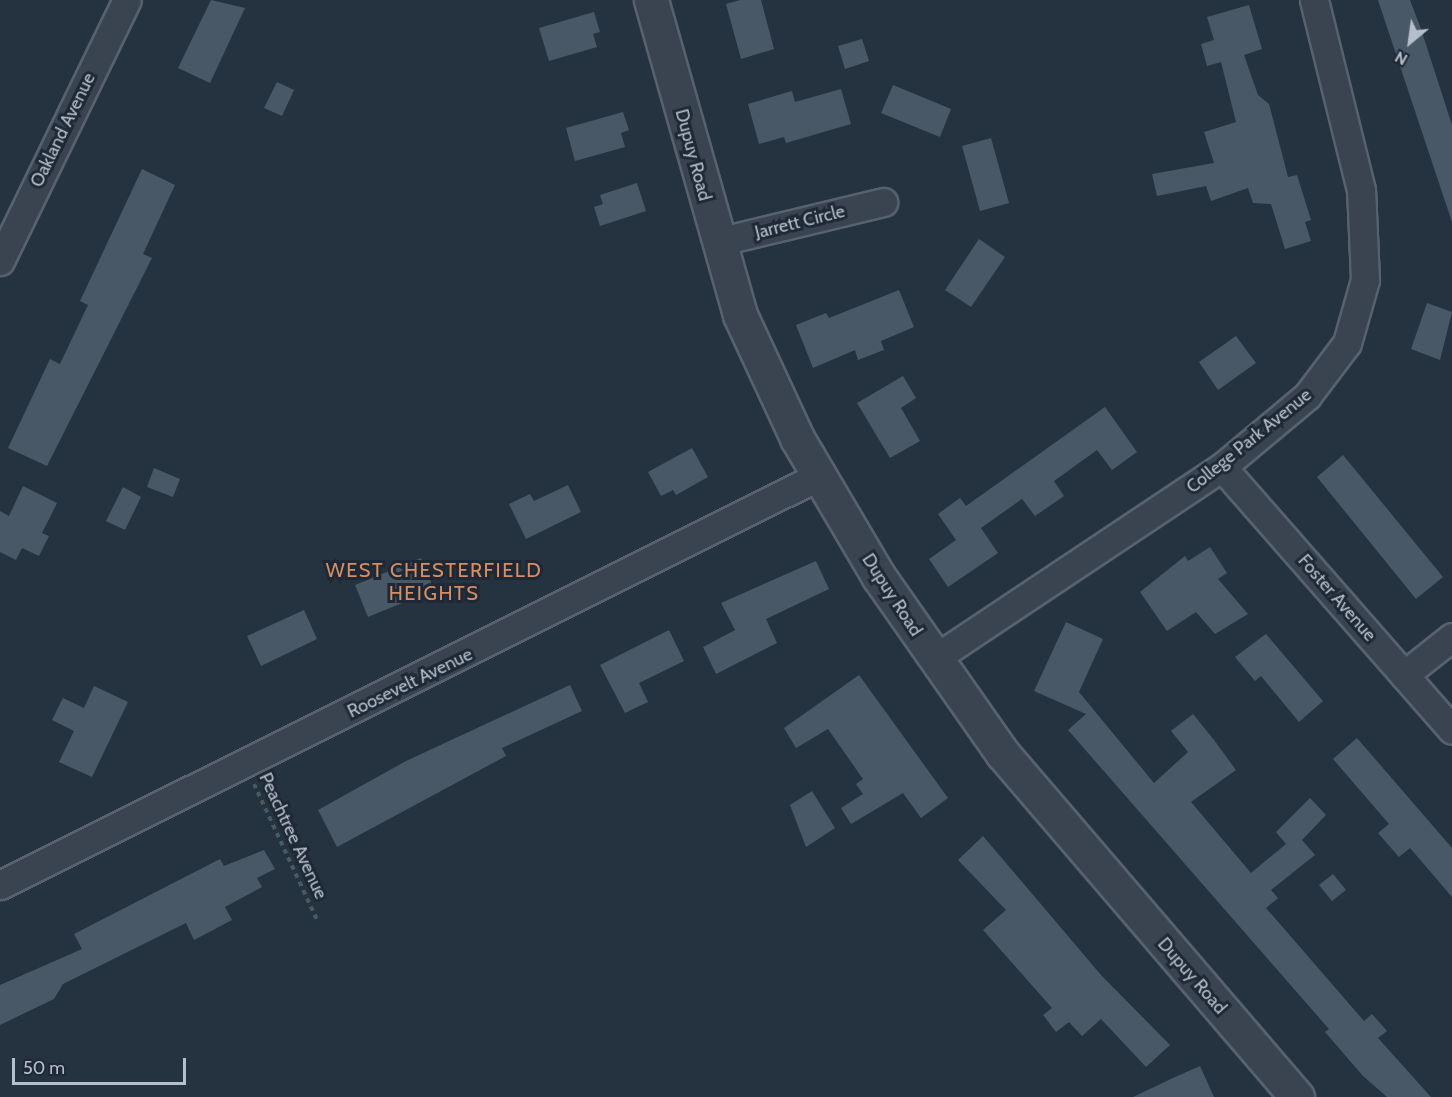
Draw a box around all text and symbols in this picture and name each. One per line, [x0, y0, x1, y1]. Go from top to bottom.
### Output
north arrow [1380, 12, 1440, 72]
text: N [1391, 47, 1411, 69]
street label: Oakland Avenue [26, 69, 100, 191]
street label: Dupuy Road [670, 107, 716, 203]
street label: Jarrett Circle [753, 200, 847, 244]
street label: College Park Avenue [1182, 384, 1316, 498]
street label: Dupuy Road [857, 550, 927, 640]
street label: Foster Avenue [1293, 550, 1381, 646]
district label: WEST CHESTERFIELD HEIGHTS [326, 558, 542, 605]
street label: Roosevelt Avenue [344, 643, 476, 723]
street label: Peachtree Avenue [254, 769, 332, 903]
street label: Dupuy Road [1153, 933, 1231, 1019]
scale bar [15, 1046, 189, 1084]
text: 50 m [23, 1057, 65, 1079]

